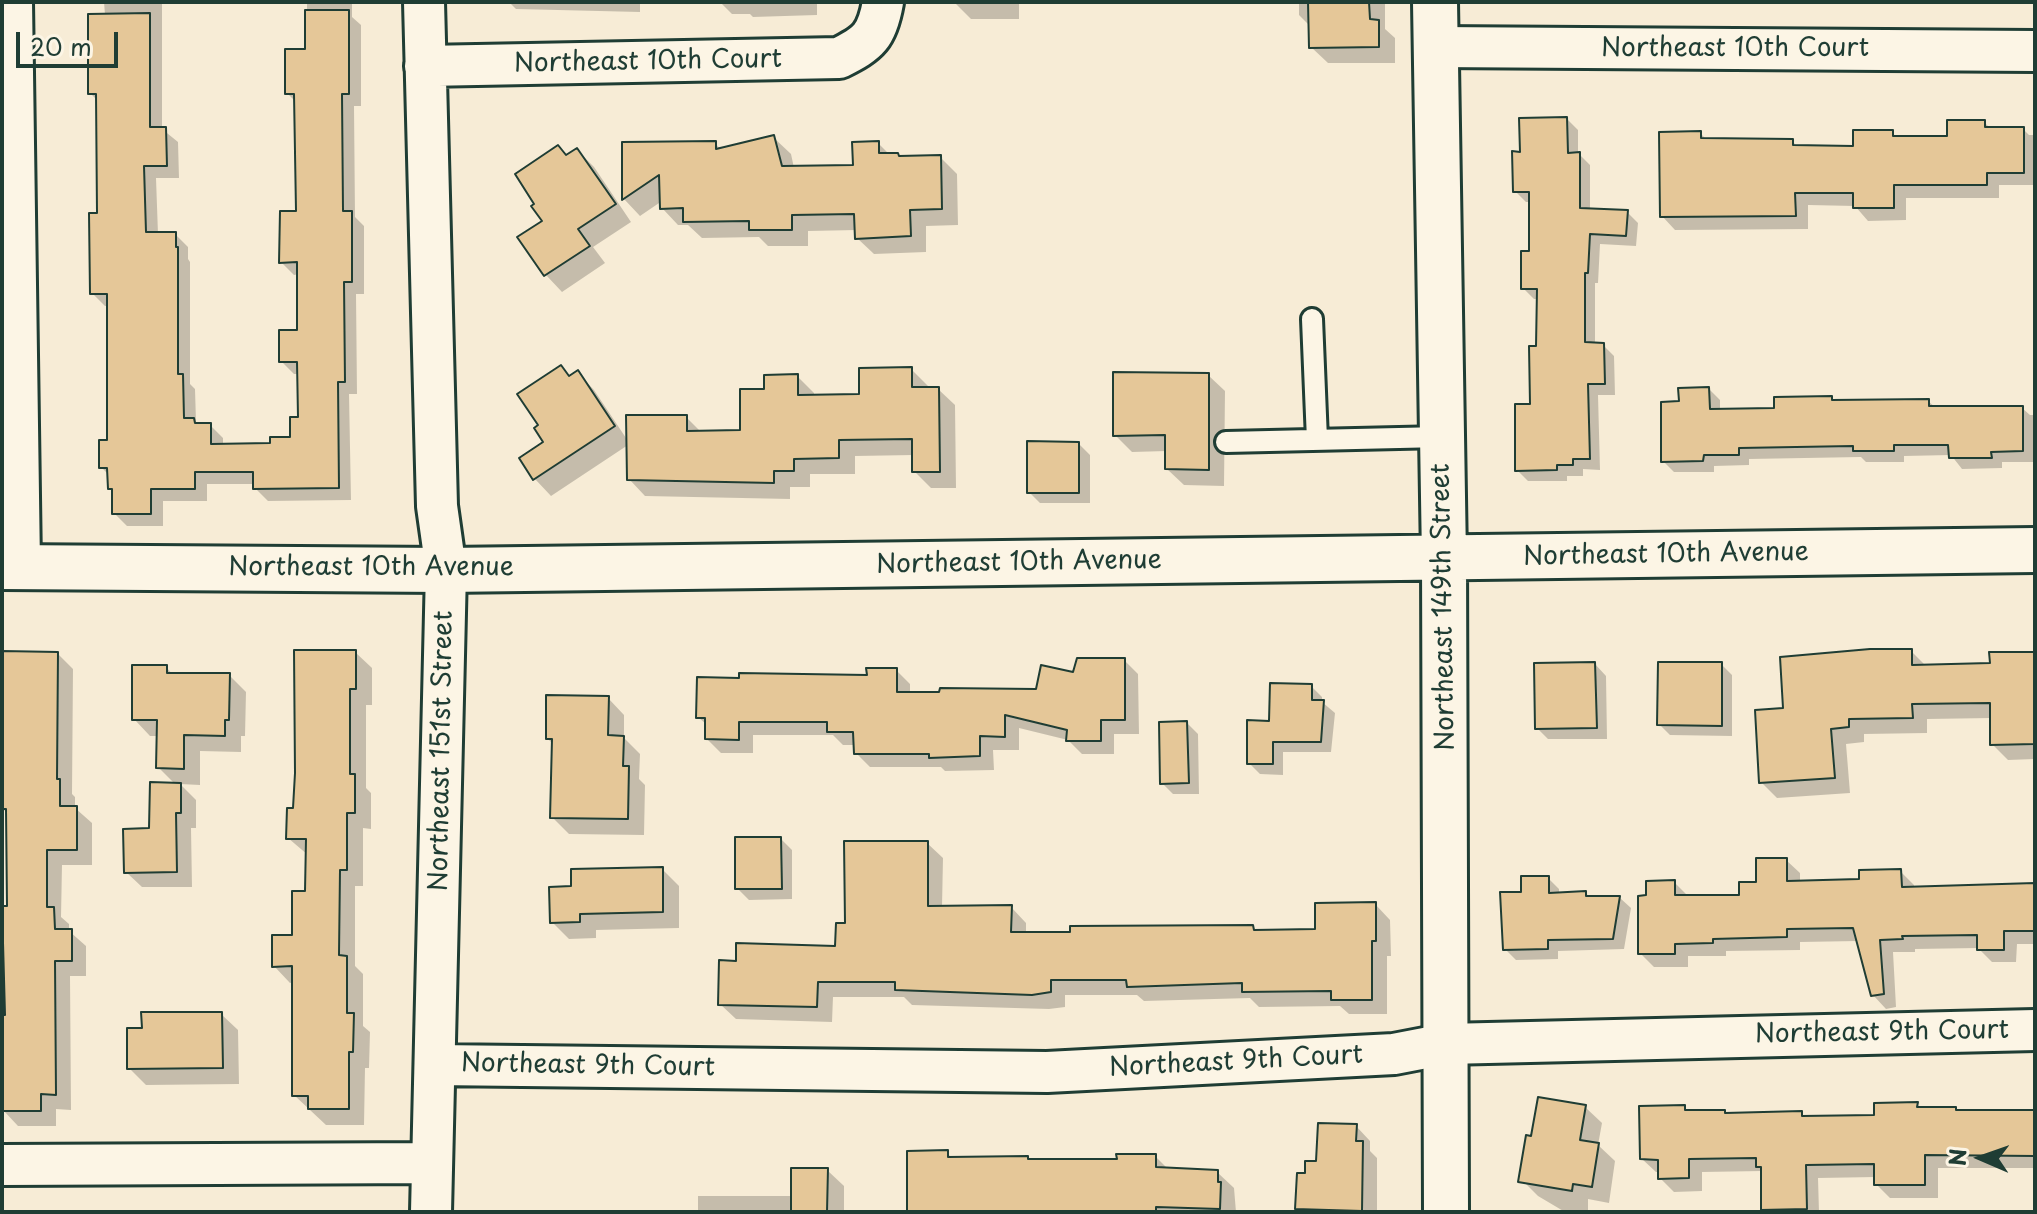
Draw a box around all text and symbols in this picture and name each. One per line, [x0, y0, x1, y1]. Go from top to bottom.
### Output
scale bar [20, 16, 122, 66]
text: 20 m [30, 28, 92, 64]
street label: Northeast 10th Court [1601, 33, 1869, 65]
street label: Northeast 10th Court [514, 44, 782, 80]
street label: Northeast 149th Street [1426, 463, 1462, 751]
street label: Northeast 10th Avenue [1523, 537, 1809, 573]
street label: Northeast 10th Avenue [876, 545, 1162, 581]
street label: Northeast 10th Avenue [228, 552, 514, 584]
street label: Northeast 151st Street [424, 610, 460, 892]
street label: Northeast 9th Court [1755, 1015, 2009, 1051]
street label: Northeast 9th Court [1108, 1040, 1364, 1084]
street label: Northeast 9th Court [461, 1048, 715, 1084]
north arrow [1941, 1118, 2021, 1198]
text: N [1940, 1148, 1973, 1166]

